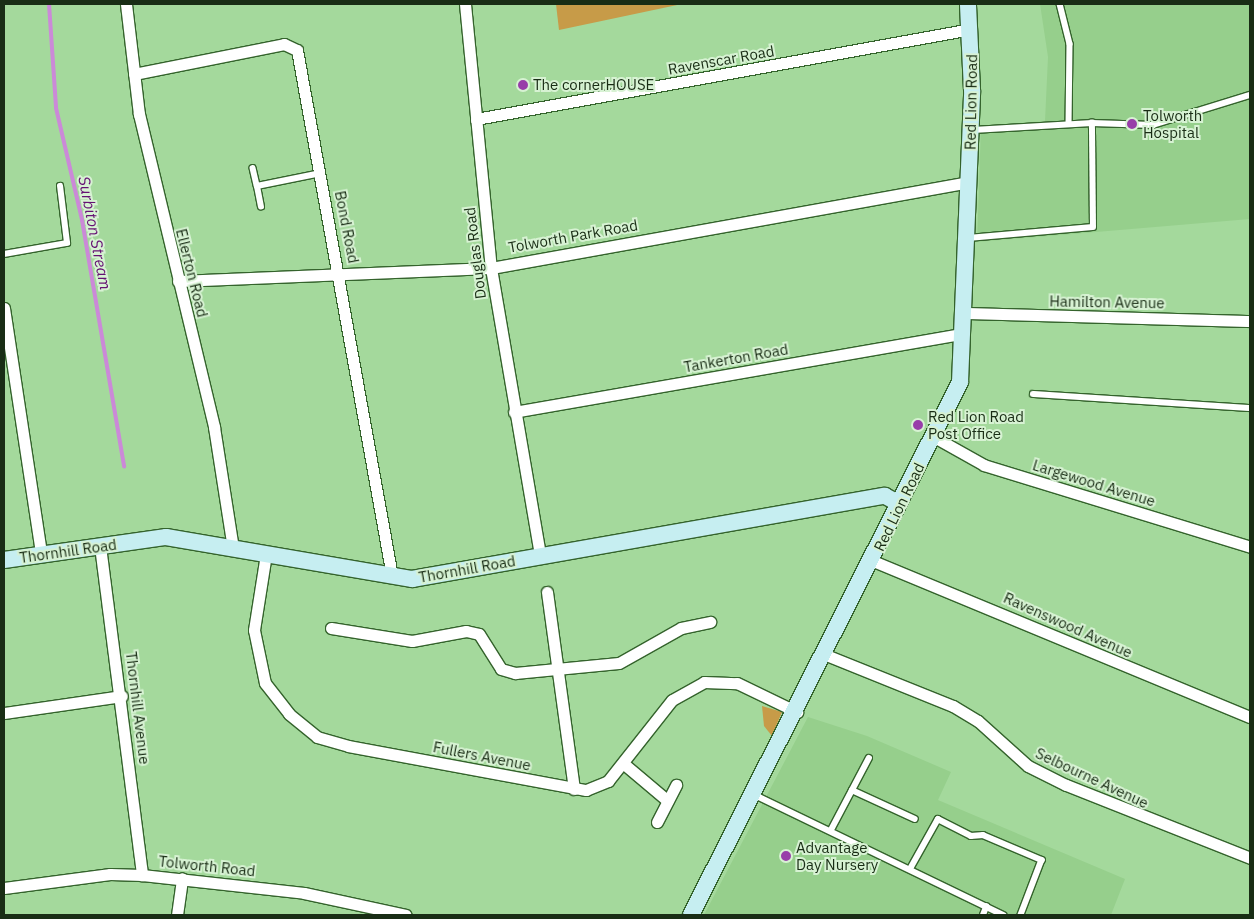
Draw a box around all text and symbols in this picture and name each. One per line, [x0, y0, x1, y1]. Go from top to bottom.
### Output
street label: Ravenscar Road [666, 42, 776, 78]
street label: Red Lion Road [961, 54, 981, 150]
place label: The cornerHOUSE [533, 76, 654, 94]
marker: The cornerHOUSE [517, 79, 529, 91]
place label: Tolworth Hospital [1143, 106, 1202, 141]
marker: Tolworth Hospital [1125, 117, 1139, 131]
water label: Surbiton Stream [75, 175, 115, 291]
street label: Bond Road [331, 189, 363, 265]
street label: Douglas Road [460, 206, 490, 300]
street label: Tolworth Park Road [507, 216, 639, 256]
street label: Ellerton Road [172, 227, 212, 319]
street label: Hamilton Avenue [1049, 292, 1165, 312]
street label: Tankerton Road [682, 340, 790, 376]
place label: Red Lion Road Post Office [928, 407, 1024, 442]
marker: Red Lion Road Post Office [912, 419, 924, 431]
street label: Largewood Avenue [1031, 456, 1157, 510]
street label: Red Lion Road [870, 460, 928, 554]
street label: Thornhill Road [18, 535, 118, 567]
street label: Thornhill Road [417, 552, 517, 586]
street label: Ravenswood Avenue [1001, 588, 1135, 662]
street label: Thornhill Avenue [122, 651, 154, 765]
street label: Fullers Avenue [432, 738, 532, 774]
street label: Selbourne Avenue [1033, 744, 1151, 812]
place label: Advantage Day Nursery [796, 838, 878, 873]
marker: Advantage Day Nursery [780, 850, 792, 862]
street label: Tolworth Road [158, 852, 256, 880]

